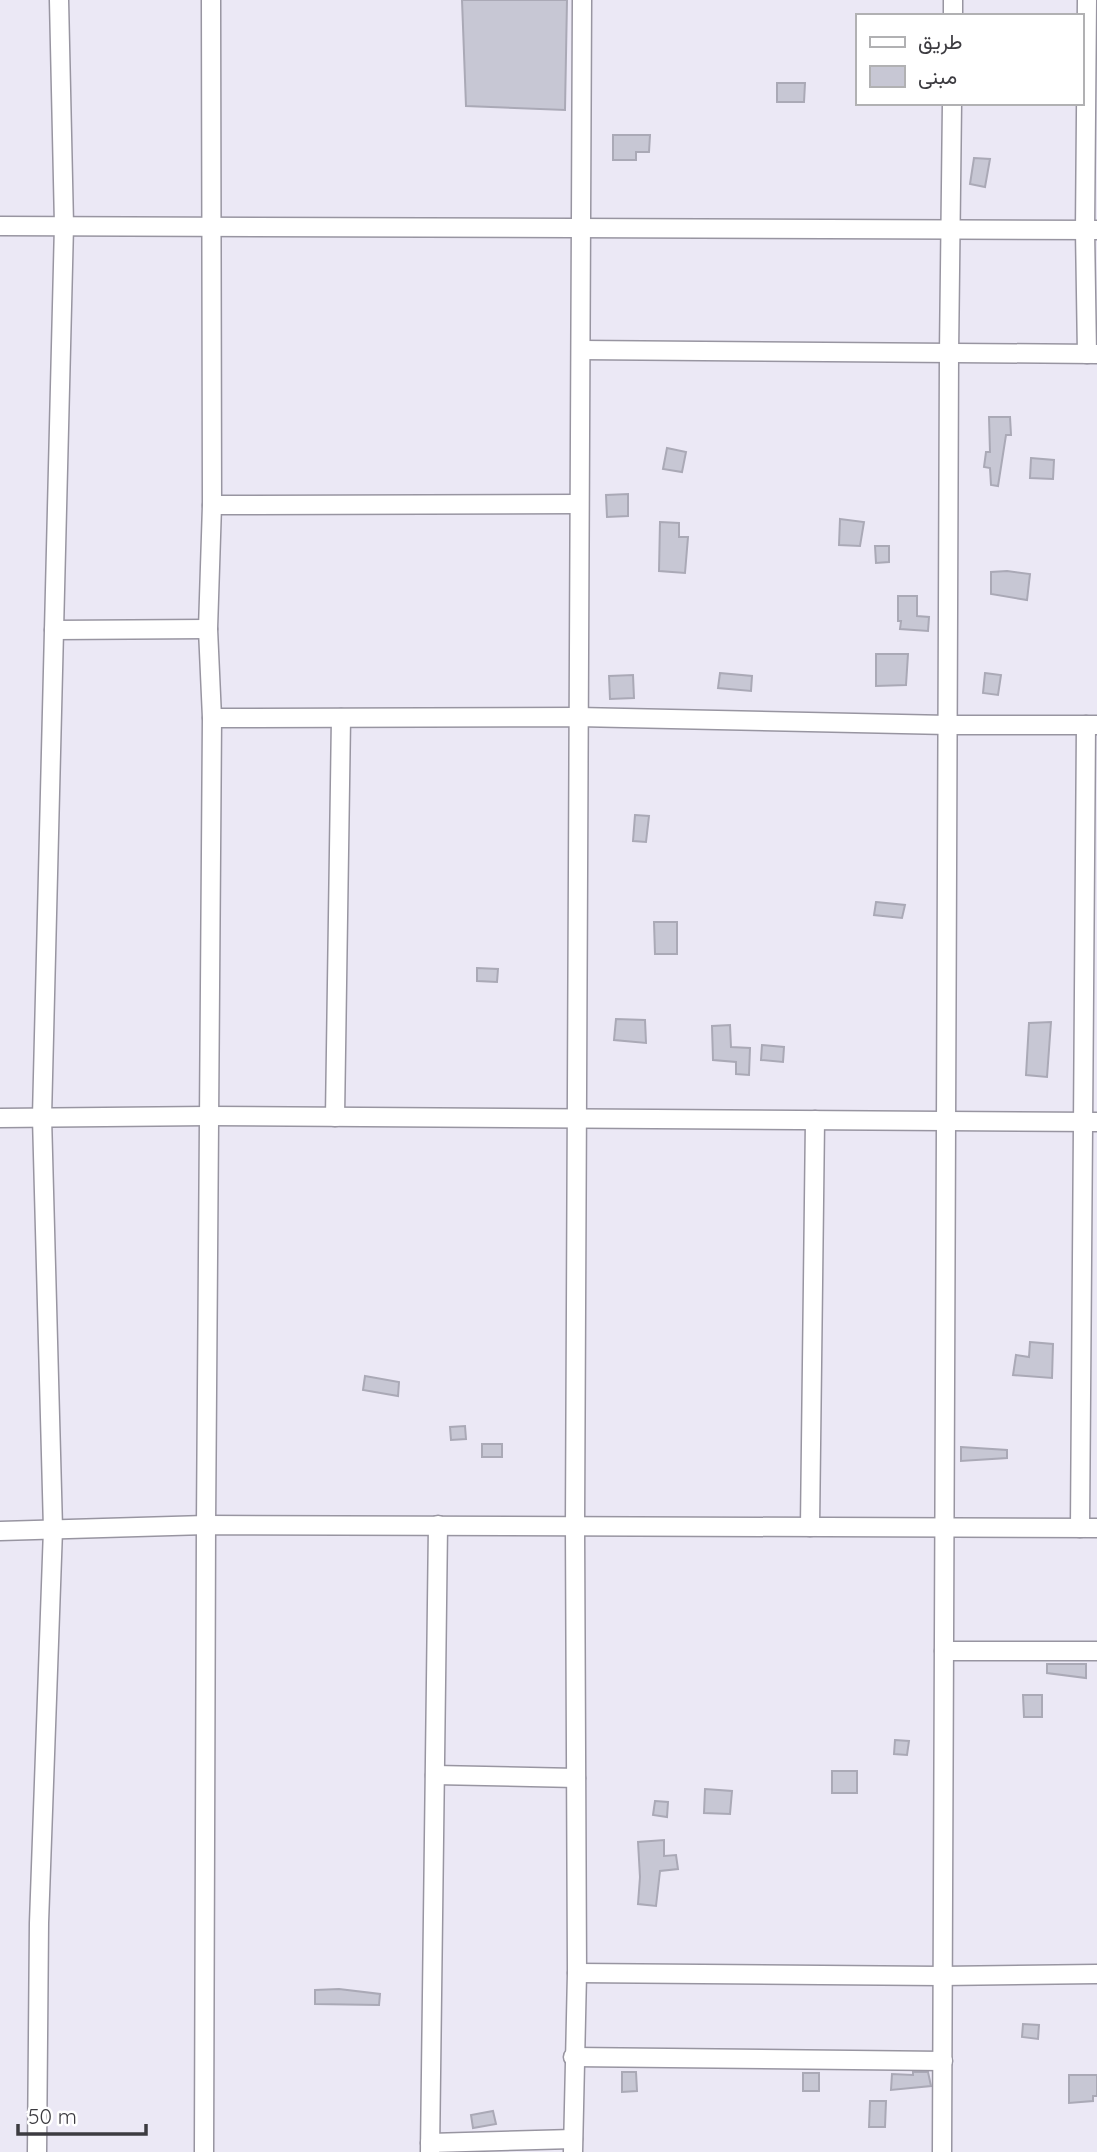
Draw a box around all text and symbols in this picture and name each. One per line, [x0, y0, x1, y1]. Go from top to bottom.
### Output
legend [856, 14, 1083, 105]
text: طريق [918, 28, 963, 55]
text: مبنى [918, 63, 957, 89]
scale bar [18, 2092, 145, 2136]
text: 50 m [28, 2103, 77, 2129]

